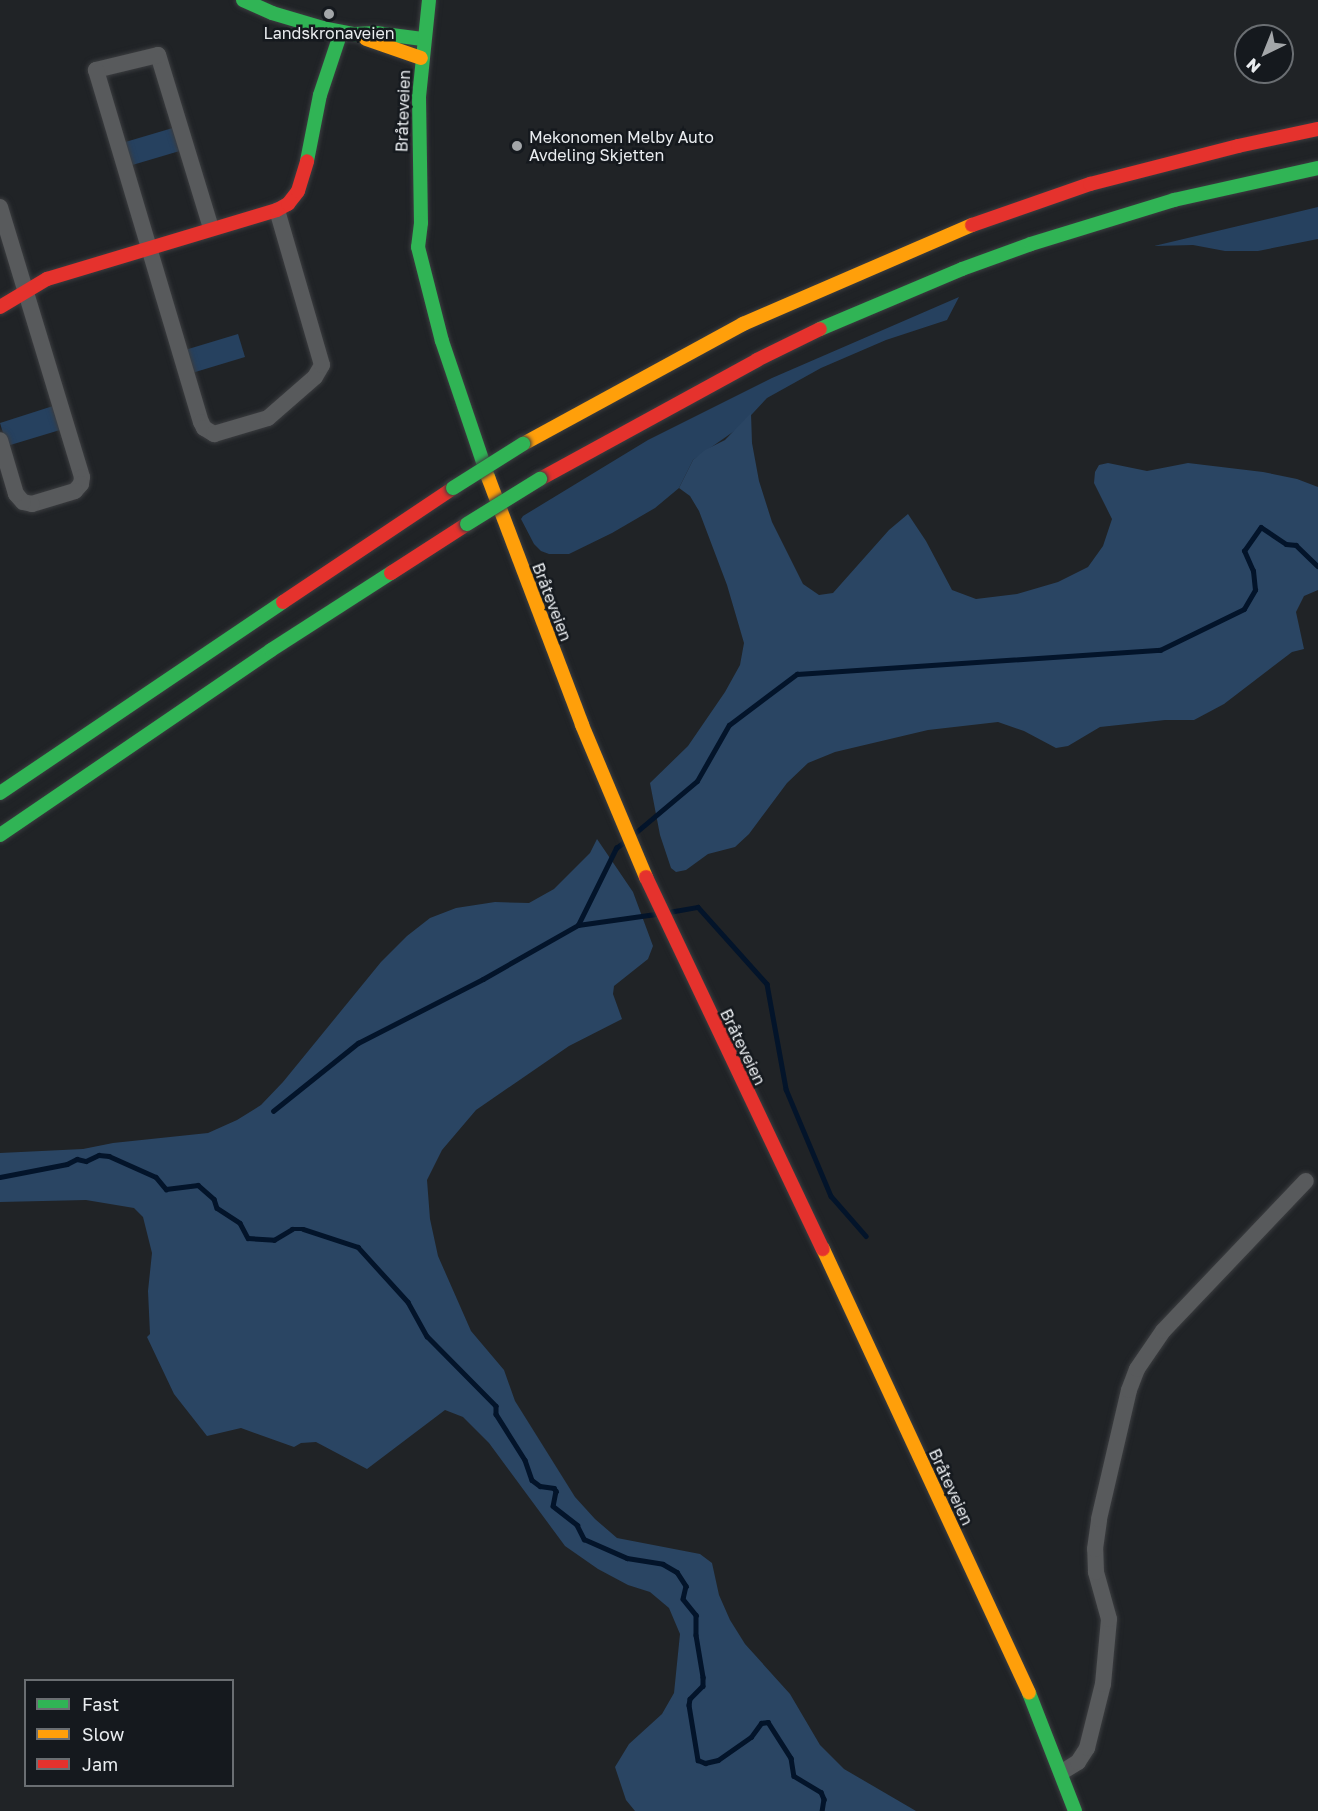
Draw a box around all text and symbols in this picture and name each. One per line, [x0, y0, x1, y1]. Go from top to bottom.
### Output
marker: Landskronaveien [322, 7, 336, 21]
place label: Landskronaveien [263, 23, 395, 43]
north arrow [1234, 24, 1294, 84]
text: N [1242, 54, 1264, 77]
street label: Bråteveien [392, 70, 414, 152]
place label: Mekonomen Melby Auto Avdeling Skjetten [529, 127, 714, 165]
marker: Mekonomen Melby Auto Avdeling Skjetten [510, 139, 524, 153]
street label: Bråteveien [528, 560, 576, 644]
street label: Bråteveien [716, 1006, 770, 1088]
street label: Bråteveien [925, 1446, 977, 1528]
legend [24, 1679, 234, 1787]
text: Fast [82, 1693, 119, 1715]
text: Slow [82, 1723, 124, 1745]
text: Jam [82, 1753, 118, 1775]

